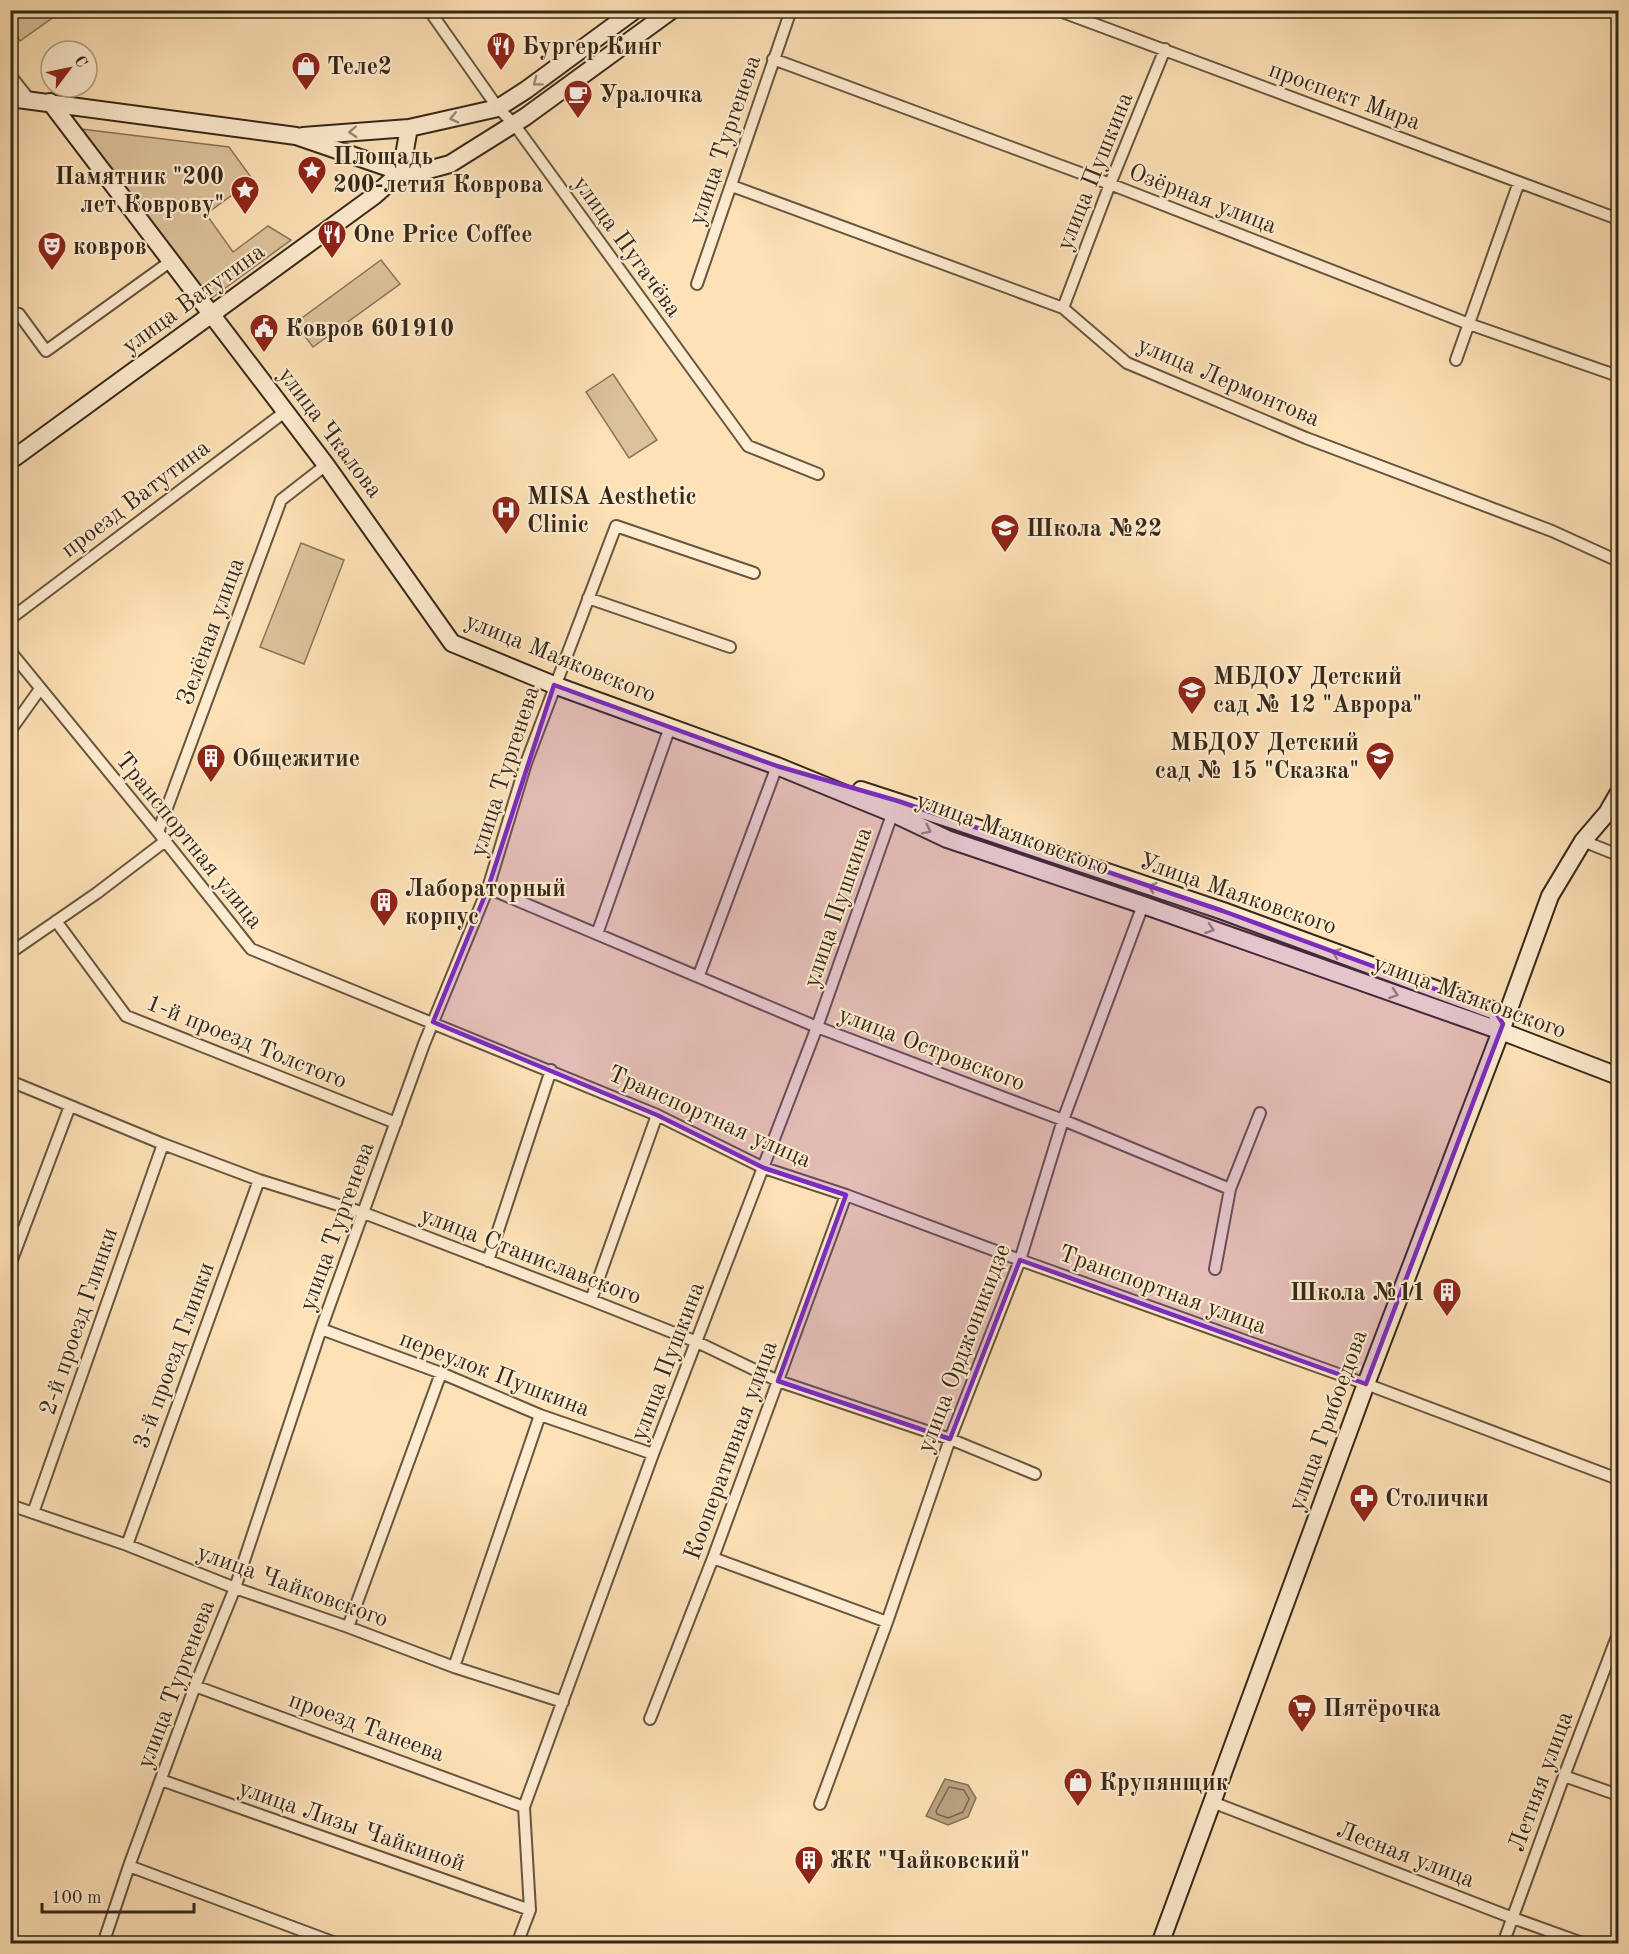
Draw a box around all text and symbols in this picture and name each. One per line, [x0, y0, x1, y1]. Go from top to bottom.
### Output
restaurant icon: Бургер Кинг [485, 30, 517, 72]
place label: Бургер Кинг [522, 36, 662, 60]
north arrow [39, 39, 99, 99]
shop icon: Теле2 [290, 50, 322, 92]
street label: улица Тургенева [686, 52, 766, 229]
text: С [70, 53, 90, 71]
place label: Теле2 [327, 56, 392, 80]
street label: проспект Мира [1265, 58, 1424, 135]
one-way arrow [533, 74, 544, 85]
cafe icon: Уралочка [562, 78, 594, 120]
place label: Уралочка [599, 84, 703, 108]
street label: улица Пушкина [1053, 89, 1139, 254]
one-way arrow [449, 111, 459, 124]
one-way arrow [348, 126, 357, 139]
place label: Площадь 200-летия Коврова [333, 146, 543, 198]
place icon: Площадь 200-летия Коврова [296, 154, 328, 196]
street label: Озёрная улица [1125, 161, 1280, 239]
place label: Памятник "200 лет Коврову" [55, 166, 224, 218]
street label: улица Пугачёва [567, 172, 685, 322]
place icon: Памятник "200 лет Коврову" [229, 174, 261, 216]
restaurant icon: One Price Coffee [316, 218, 348, 260]
place label: One Price Coffee [353, 224, 533, 248]
theatre icon: ковров [36, 230, 68, 272]
place label: ковров [73, 236, 147, 260]
street label: улица Ватутина [118, 240, 270, 359]
public building icon: Ковров 601910 [248, 312, 280, 354]
place label: Ковров 601910 [285, 318, 454, 342]
street label: улица Лермонтова [1133, 334, 1323, 432]
street label: улица Чкалова [273, 363, 386, 503]
street label: проезд Ватутина [57, 436, 215, 563]
place label: MISA Aesthetic Clinic [527, 486, 697, 538]
hospital icon: MISA Aesthetic Clinic [490, 494, 522, 536]
school or university icon: Школа №22 [989, 512, 1021, 554]
place label: Школа №22 [1026, 518, 1162, 542]
street label: Зелёная улица [174, 555, 250, 709]
street label: улица Маяковского [461, 610, 659, 708]
place label: МБДОУ Детский сад № 12 "Аврора" [1213, 666, 1422, 718]
school or university icon: МБДОУ Детский сад № 12 "Аврора" [1176, 674, 1208, 716]
street label: улица Тургенева [467, 683, 545, 860]
place label: МБДОУ Детский сад № 15 "Сказка" [1155, 732, 1359, 784]
school or university icon: МБДОУ Детский сад № 15 "Сказка" [1364, 740, 1396, 782]
building icon: Общежитие [195, 742, 227, 784]
street label: Транспортная улица [110, 748, 267, 934]
place label: Общежитие [232, 748, 360, 772]
street label: улица Маяковского [913, 789, 1112, 881]
one-way arrow [921, 823, 932, 834]
street label: улица Пушкина [800, 824, 878, 991]
street label: Улица Маяковского [1135, 850, 1339, 940]
place label: Лабораторный корпус [405, 878, 566, 930]
one-way arrow [1148, 882, 1158, 895]
building icon: Лабораторный корпус [368, 886, 400, 928]
one-way arrow [1204, 921, 1215, 934]
one-way arrow [1331, 947, 1342, 960]
street label: улица Маяковского [1370, 952, 1569, 1044]
one-way arrow [1388, 986, 1399, 999]
street label: 1-й проезд Толстого [142, 992, 350, 1094]
street label: улица Островского [835, 1003, 1028, 1097]
street label: Транспортная улица [604, 1062, 814, 1173]
street label: улица Тургенева [296, 1139, 380, 1315]
street label: улица Станиславского [416, 1204, 644, 1310]
street label: 2-й проезд Глинки [37, 1225, 123, 1418]
street label: улица Орджоникидзе [914, 1241, 1016, 1457]
street label: Транспортная улица [1055, 1242, 1270, 1340]
street label: 3-й проезд Глинки [130, 1259, 220, 1452]
building icon: Школа №11 [1431, 1276, 1463, 1318]
street label: улица Пушкина [628, 1279, 710, 1444]
place label: Школа №11 [1290, 1282, 1426, 1306]
street label: улица Грибоедова [1285, 1327, 1373, 1515]
street label: переулок Пушкина [396, 1328, 593, 1422]
street label: Кооперативная улица [681, 1338, 783, 1563]
pharmacy icon: Столички [1348, 1482, 1380, 1524]
place label: Столички [1385, 1488, 1489, 1512]
street label: улица Чайковского [194, 1541, 391, 1633]
street label: улица Тургенева [134, 1597, 220, 1772]
street label: проезд Танеева [285, 1689, 448, 1767]
supermarket icon: Пятёрочка [1286, 1692, 1318, 1734]
place label: Пятёрочка [1323, 1698, 1441, 1722]
street label: Летняя улица [1505, 1708, 1578, 1855]
shop icon: Крупянщик [1062, 1766, 1094, 1808]
place label: Крупянщик [1099, 1772, 1229, 1796]
street label: улица Лизы Чайкиной [235, 1777, 468, 1877]
street label: Лесная улица [1333, 1819, 1478, 1893]
building icon: ЖК "Чайковский" [793, 1844, 825, 1886]
place label: ЖК "Чайковский" [830, 1850, 1030, 1874]
scale bar [42, 1876, 194, 1914]
text: 100 m [51, 1889, 102, 1907]

